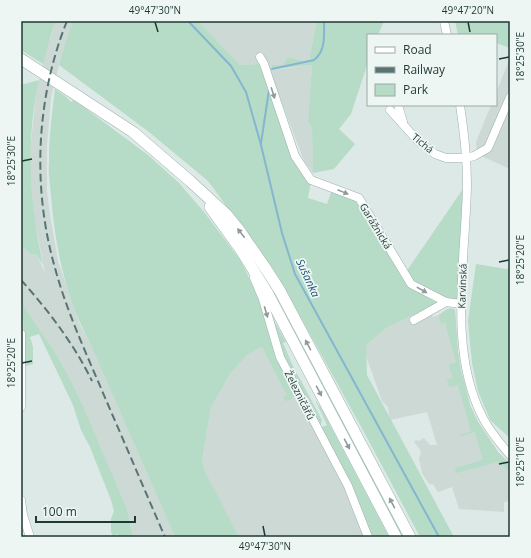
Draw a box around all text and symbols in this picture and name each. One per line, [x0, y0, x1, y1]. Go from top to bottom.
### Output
text: 49°47'30"N [129, 3, 181, 17]
text: 49°47'20"N [442, 3, 494, 17]
text: 18°25'30"E [513, 32, 527, 82]
legend [367, 34, 497, 106]
text: Road [403, 41, 432, 58]
text: Railway [403, 61, 446, 78]
text: Park [403, 81, 429, 98]
one-way arrow [271, 87, 277, 99]
street label: Tichá [409, 130, 437, 156]
text: 18°25'30"E [4, 136, 18, 186]
one-way arrow [338, 189, 349, 195]
street label: Garážnická [357, 200, 395, 252]
one-way arrow [237, 228, 246, 239]
text: 18°25'20"E [513, 235, 527, 285]
water label: Sušanka [293, 256, 324, 299]
street label: Karvinská [454, 263, 470, 309]
one-way arrow [416, 287, 428, 294]
one-way arrow [263, 306, 269, 318]
text: 18°25'20"E [4, 338, 18, 388]
one-way arrow [305, 339, 311, 350]
street label: Železničářů [282, 368, 318, 422]
one-way arrow [316, 385, 322, 397]
text: 18°25'10"E [513, 437, 527, 487]
one-way arrow [344, 438, 350, 450]
one-way arrow [389, 497, 395, 508]
scale bar [36, 498, 135, 524]
text: 100 m [42, 503, 77, 520]
text: 49°47'30"N [239, 539, 291, 553]

